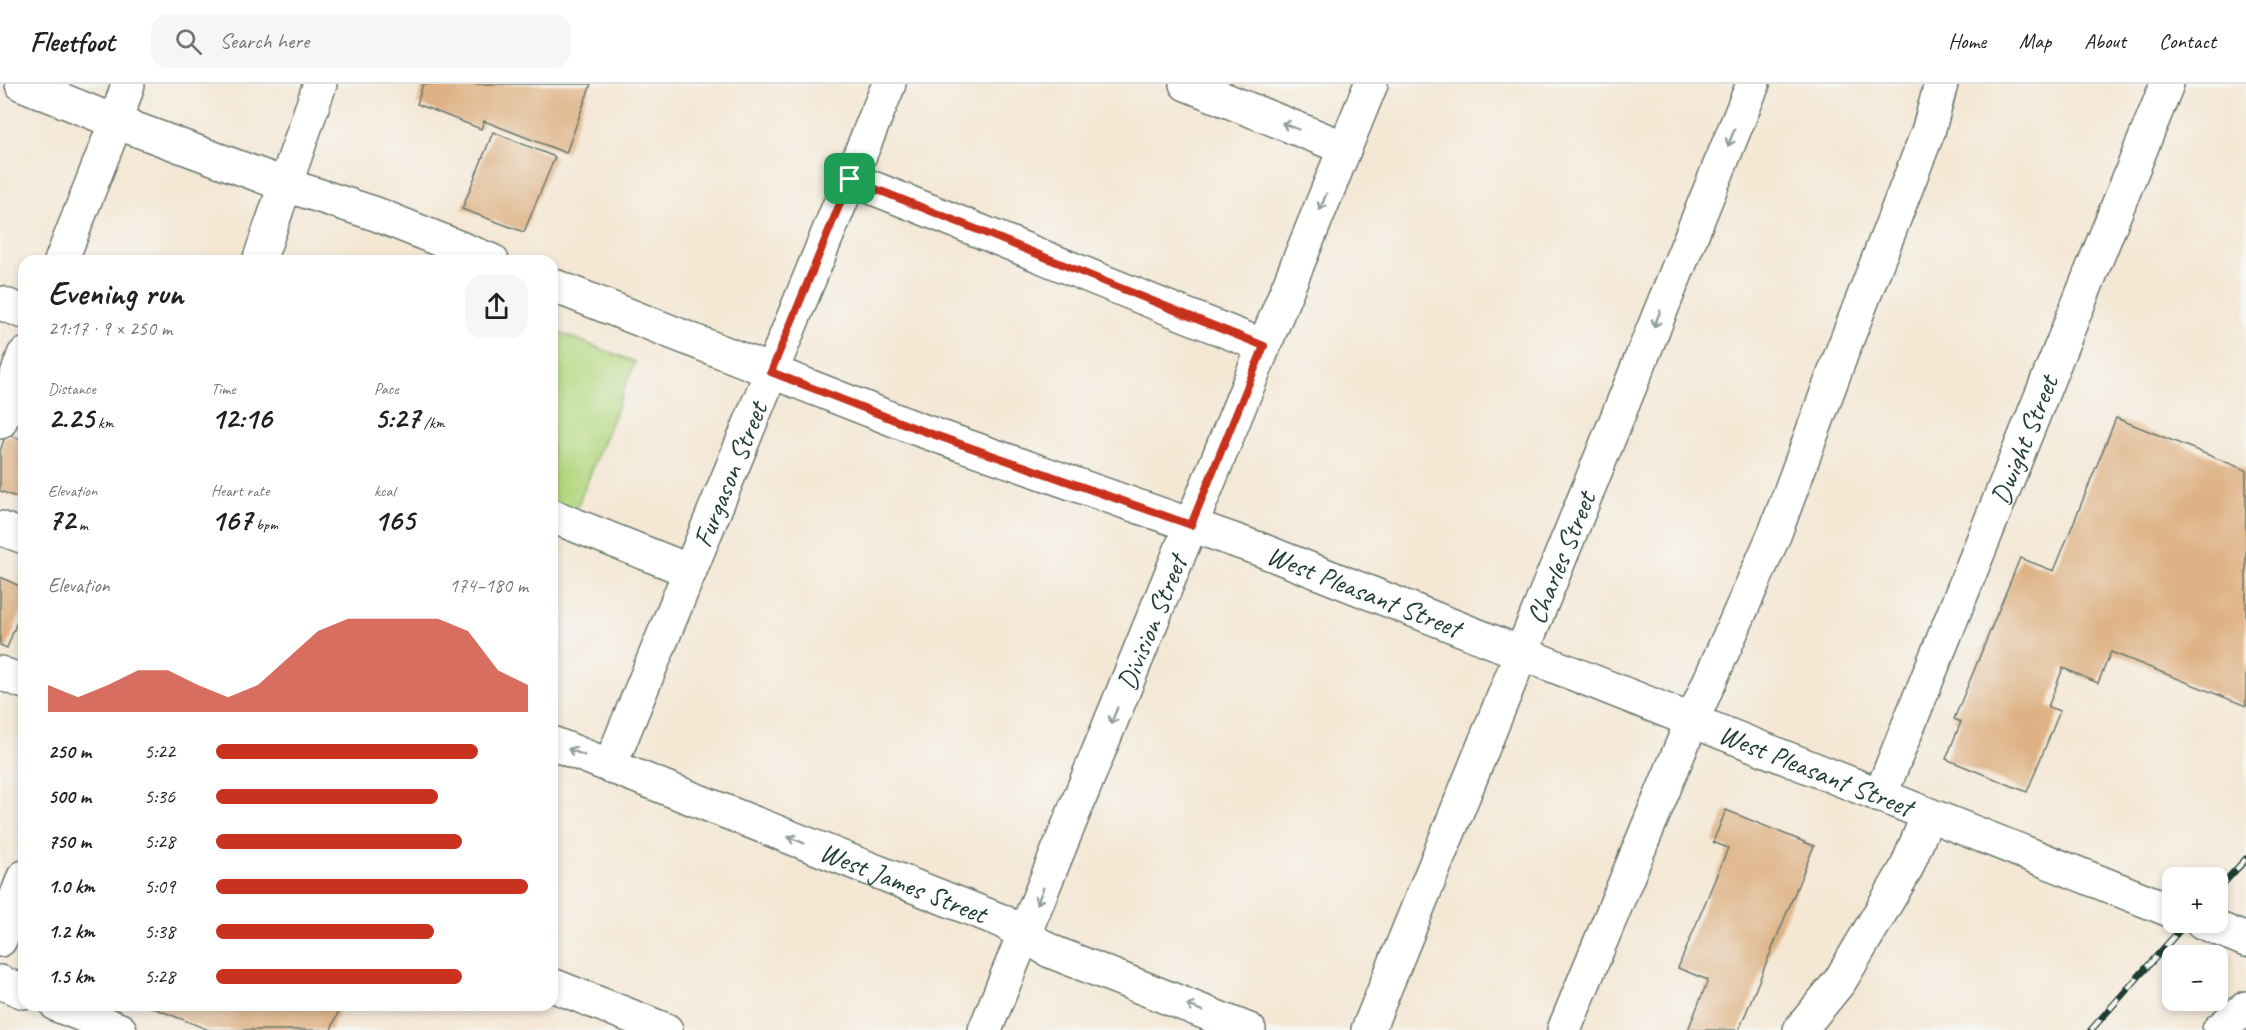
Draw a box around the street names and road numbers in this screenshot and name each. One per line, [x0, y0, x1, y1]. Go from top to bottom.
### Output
street label: Dwight Street [1982, 368, 2066, 509]
street label: Furgason Street [684, 394, 776, 552]
street label: Charles Street [1518, 484, 1604, 629]
street label: West Pleasant Street [1262, 537, 1470, 646]
street label: Division Street [1108, 547, 1196, 695]
street label: West Pleasant Street [1714, 716, 1921, 825]
street label: West James Street [815, 833, 994, 932]

